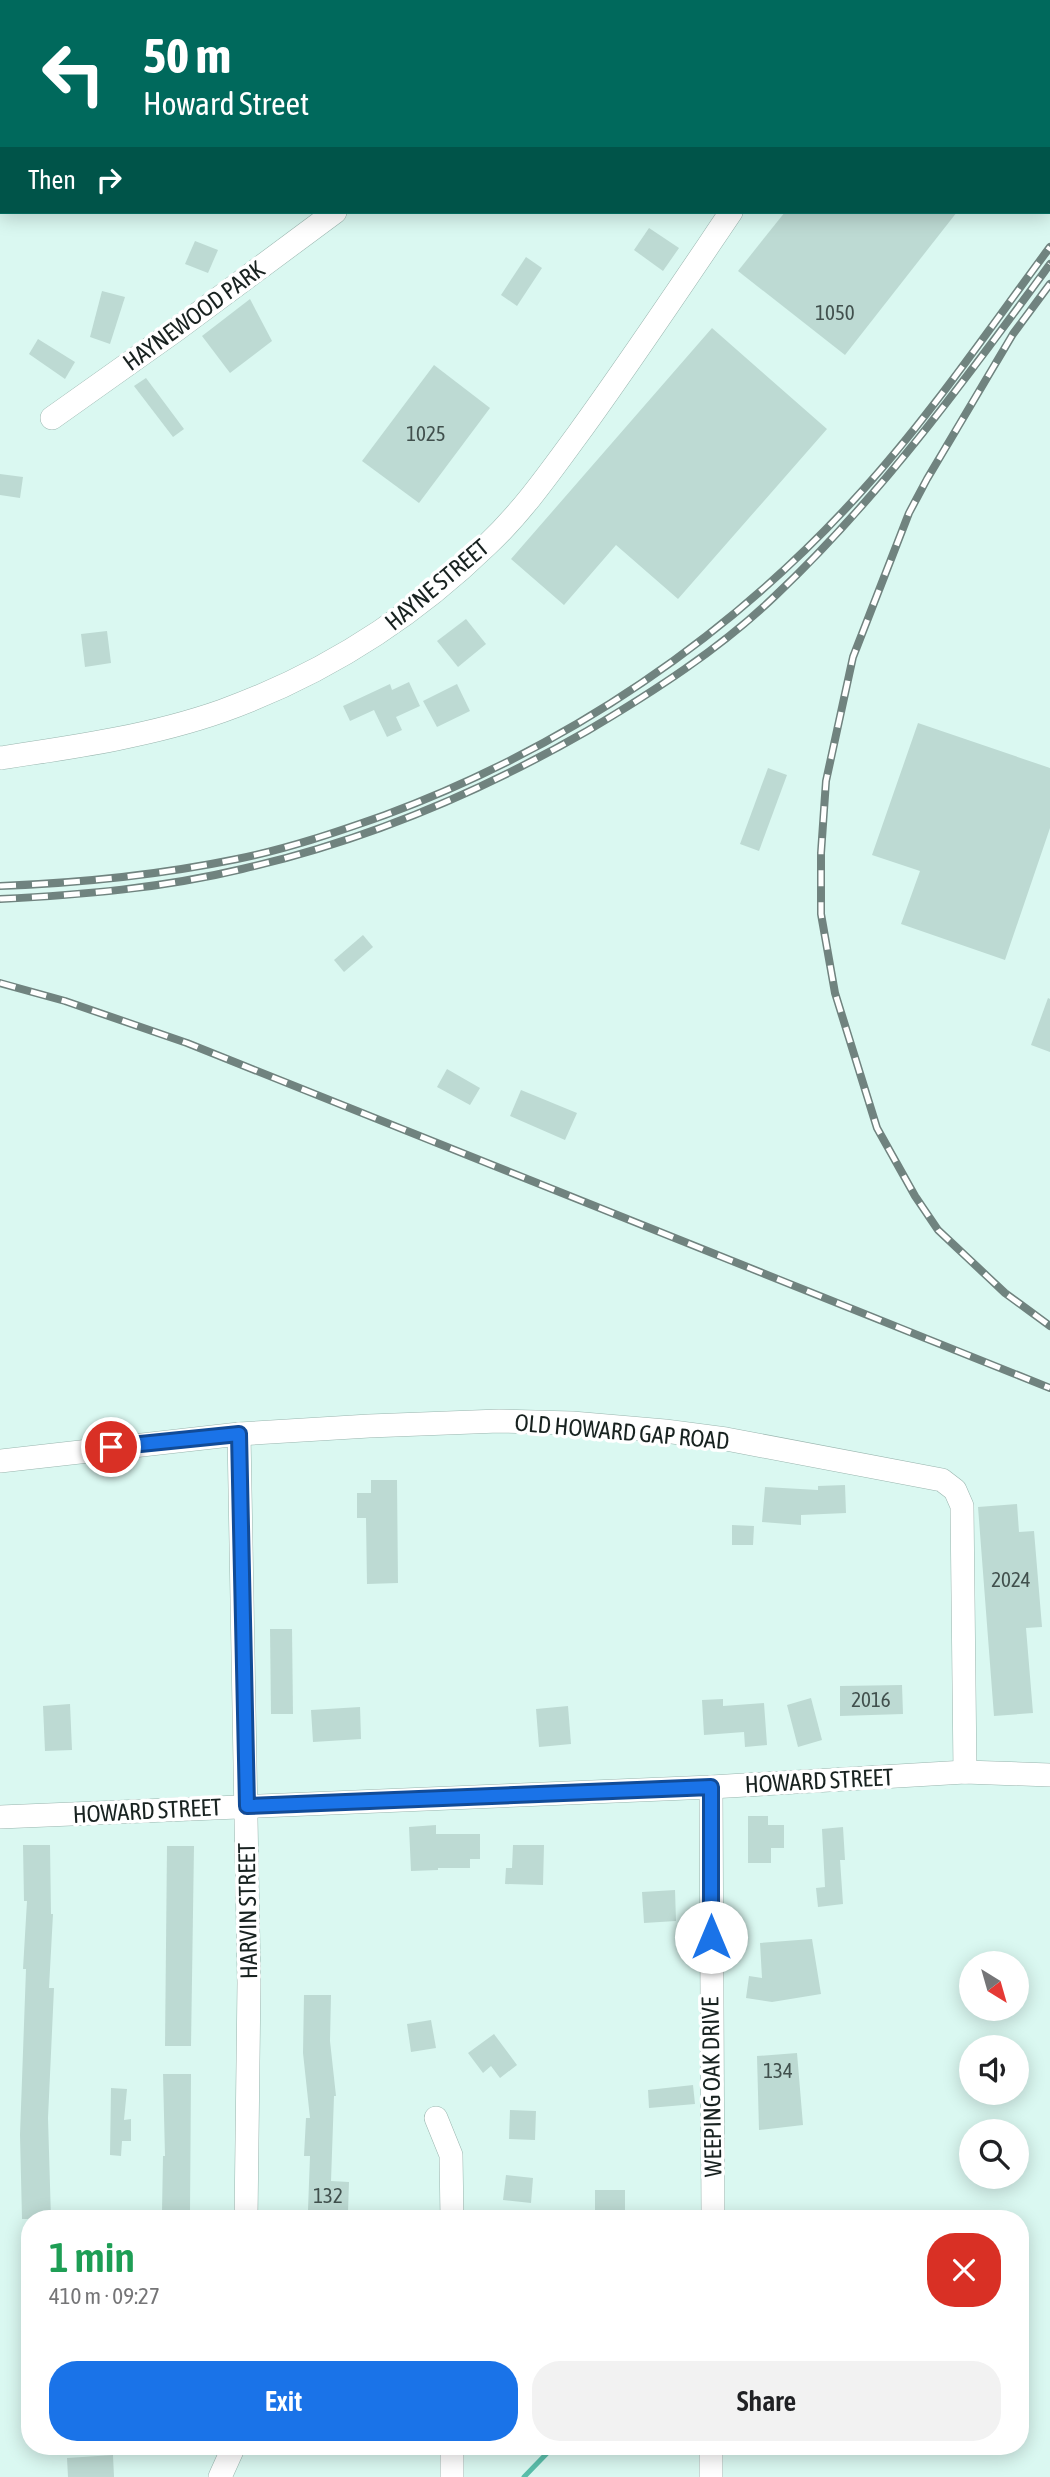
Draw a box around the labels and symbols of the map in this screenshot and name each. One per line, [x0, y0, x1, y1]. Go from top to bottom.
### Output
street label: HAYNEWOOD PARK [118, 255, 270, 376]
house number: 1050 [815, 300, 855, 324]
house number: 1025 [406, 421, 446, 445]
street label: HAYNE STREET [380, 533, 494, 636]
street label: OLD HOWARD GAP ROAD [513, 1409, 731, 1454]
pin [81, 1417, 141, 1477]
house number: 2024 [991, 1567, 1031, 1591]
house number: 2016 [851, 1687, 891, 1711]
street label: HOWARD STREET [744, 1763, 894, 1798]
street label: HOWARD STREET [72, 1793, 222, 1828]
street label: HARVIN STREET [233, 1842, 262, 1979]
position arrow [674, 1900, 748, 1974]
north arrow [959, 1951, 1029, 2021]
street label: WEEPING OAK DRIVE [696, 1997, 727, 2177]
house number: 134 [763, 2058, 793, 2082]
house number: 132 [313, 2183, 343, 2207]

